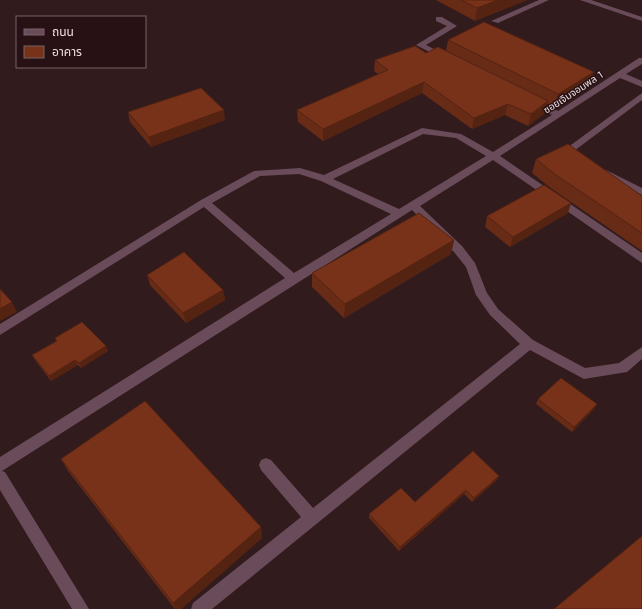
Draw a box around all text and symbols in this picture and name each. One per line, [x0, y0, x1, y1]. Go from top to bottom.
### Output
legend [16, 16, 146, 68]
text: ถนน [52, 23, 74, 41]
text: อาคาร [52, 43, 82, 61]
street label: ซอยเจิมจอมพล 1 [540, 67, 606, 117]

